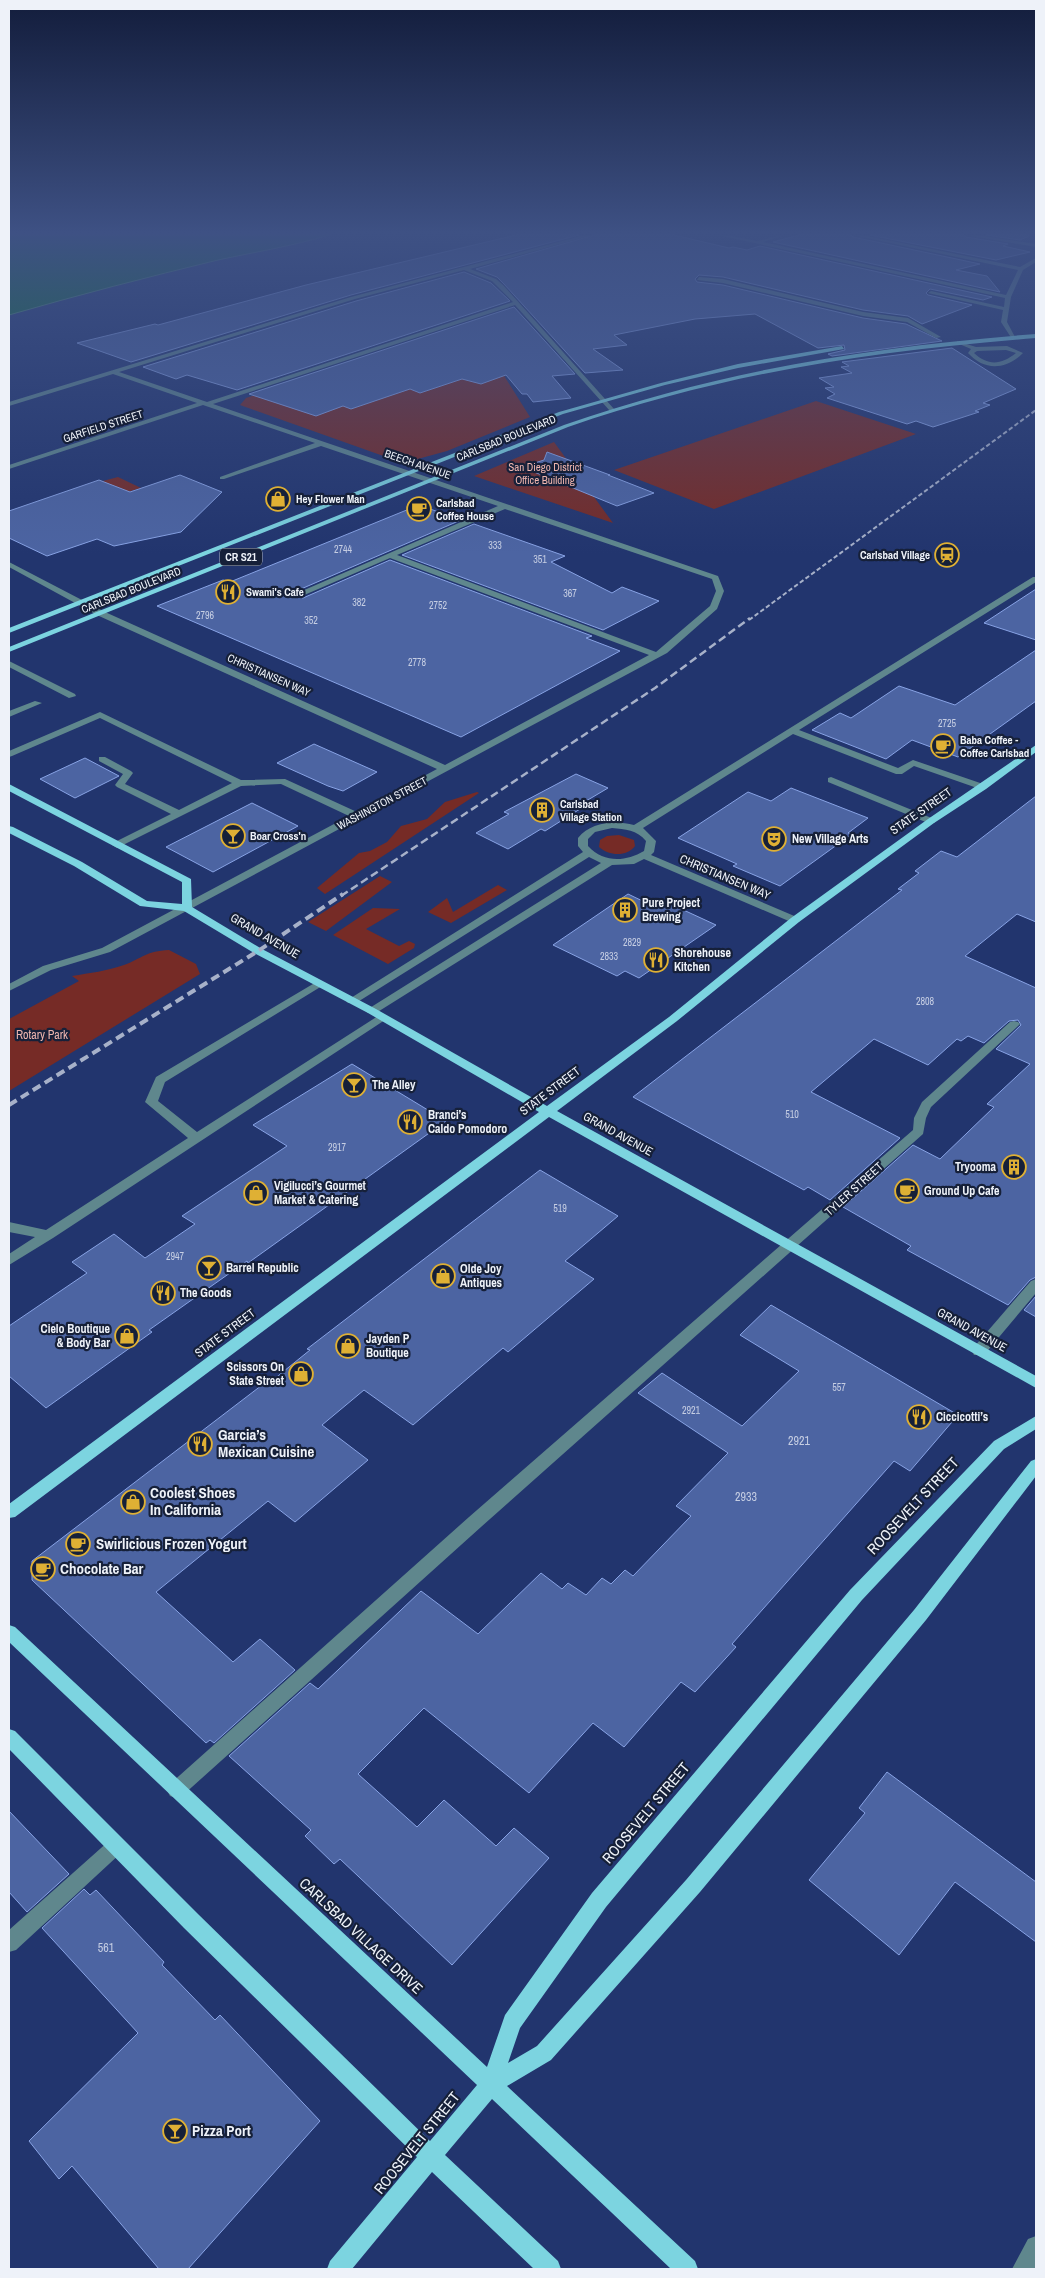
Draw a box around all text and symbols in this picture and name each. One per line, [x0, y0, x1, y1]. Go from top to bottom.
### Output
street label: GARFIELD STREET [61, 406, 145, 446]
street label: CARLSBAD BOULEVARD [454, 412, 558, 464]
street label: BEECH AVENUE [383, 446, 453, 482]
park label: San Diego District Office Building [508, 460, 582, 487]
shop icon: Hey Flower Man [265, 486, 291, 512]
place label: Hey Flower Man [296, 492, 365, 506]
cafe icon: Carlsbad Coffee House [406, 496, 432, 522]
place label: Carlsbad Coffee House [436, 496, 494, 523]
house number: 333 [488, 539, 502, 552]
station icon: Carlsbad Village [934, 542, 960, 568]
house number: 2744 [334, 543, 353, 556]
road number: CR S21 [220, 548, 262, 566]
place label: Carlsbad Village [860, 548, 930, 562]
house number: 351 [533, 553, 547, 566]
street label: CARLSBAD BOULEVARD [79, 564, 183, 616]
restaurant icon: Swami's Cafe [215, 579, 241, 605]
place label: Swami's Cafe [246, 585, 304, 599]
house number: 367 [563, 587, 577, 600]
house number: 382 [352, 596, 366, 609]
house number: 2752 [429, 599, 448, 612]
house number: 2796 [196, 609, 215, 622]
house number: 352 [304, 614, 318, 627]
street label: CHRISTIANSEN WAY [225, 650, 313, 700]
house number: 2778 [408, 656, 427, 669]
house number: 2725 [938, 717, 957, 730]
cafe icon: Baba Coffee - Coffee Carlsbad [930, 733, 956, 759]
place label: Baba Coffee - Coffee Carlsbad [960, 733, 1029, 760]
street label: WASHINGTON STREET [335, 773, 430, 833]
street label: STATE STREET [887, 784, 955, 838]
building icon: Carlsbad Village Station [529, 797, 555, 823]
place label: Carlsbad Village Station [560, 797, 622, 824]
bar icon: Boar Cross'n [220, 823, 246, 849]
theatre icon: New Village Arts [761, 826, 787, 852]
place label: Boar Cross'n [250, 829, 306, 843]
place label: New Village Arts [792, 831, 869, 847]
street label: CHRISTIANSEN WAY [677, 851, 773, 904]
place label: Pure Project Brewing [642, 895, 701, 925]
building icon: Pure Project Brewing [612, 897, 638, 923]
street label: GRAND AVENUE [227, 910, 303, 962]
house number: 2829 [623, 936, 642, 949]
place label: Shorehouse Kitchen [674, 945, 731, 975]
restaurant icon: Shorehouse Kitchen [643, 947, 669, 973]
house number: 2833 [600, 950, 619, 963]
house number: 2808 [916, 995, 935, 1008]
park label: Rotary Park [16, 1027, 68, 1043]
street label: STATE STREET [516, 1063, 584, 1119]
bar icon: The Alley [341, 1072, 367, 1098]
place label: The Alley [372, 1077, 416, 1093]
place label: Branci’s Caldo Pomodoro [428, 1107, 507, 1137]
street label: GRAND AVENUE [580, 1108, 656, 1160]
house number: 510 [785, 1108, 799, 1121]
restaurant icon: Branci’s Caldo Pomodoro [397, 1109, 423, 1135]
house number: 2917 [328, 1141, 347, 1154]
building icon: Tryooma [1001, 1154, 1027, 1180]
street label: TYLER STREET [821, 1159, 887, 1219]
place label: Tryooma [955, 1159, 997, 1175]
place label: Vigilucci’s Gourmet Market & Catering [274, 1178, 367, 1208]
cafe icon: Ground Up Cafe [894, 1178, 920, 1204]
shop icon: Vigilucci’s Gourmet Market & Catering [243, 1180, 269, 1206]
place label: Ground Up Cafe [924, 1183, 1000, 1199]
house number: 519 [553, 1202, 567, 1215]
house number: 2947 [166, 1250, 185, 1263]
bar icon: Barrel Republic [196, 1255, 222, 1281]
place label: Barrel Republic [226, 1260, 299, 1276]
place label: Olde Joy Antiques [460, 1261, 503, 1291]
shop icon: Olde Joy Antiques [430, 1263, 456, 1289]
restaurant icon: The Goods [150, 1280, 176, 1306]
place label: The Goods [180, 1285, 232, 1301]
street label: GRAND AVENUE [934, 1304, 1010, 1356]
street label: STATE STREET [191, 1305, 259, 1361]
place label: Cielo Boutique & Body Bar [41, 1321, 111, 1351]
shop icon: Cielo Boutique & Body Bar [114, 1323, 140, 1349]
place label: Jayden P Boutique [366, 1331, 410, 1361]
shop icon: Jayden P Boutique [335, 1333, 361, 1359]
place label: Scissors On State Street [227, 1359, 285, 1389]
shop icon: Scissors On State Street [288, 1361, 314, 1387]
house number: 557 [832, 1381, 846, 1394]
house number: 2921 [682, 1404, 701, 1417]
restaurant icon: Ciccicotti’s [906, 1404, 932, 1430]
place label: Ciccicotti’s [936, 1409, 989, 1425]
place label: Garcia’s Mexican Cuisine [218, 1424, 315, 1462]
restaurant icon: Garcia’s Mexican Cuisine [187, 1431, 213, 1457]
house number: 2921 [788, 1433, 810, 1449]
street label: ROOSEVELT STREET [862, 1452, 964, 1559]
place label: Coolest Shoes In California [150, 1482, 236, 1520]
shop icon: Coolest Shoes In California [120, 1489, 146, 1515]
house number: 2933 [735, 1489, 757, 1505]
cafe icon: Swirlicious Frozen Yogurt [65, 1531, 91, 1557]
place label: Swirlicious Frozen Yogurt [96, 1533, 247, 1554]
cafe icon: Chocolate Bar [30, 1556, 56, 1582]
place label: Chocolate Bar [60, 1558, 144, 1579]
street label: ROOSEVELT STREET [597, 1757, 694, 1868]
street label: CARLSBAD VILLAGE DRIVE [295, 1873, 428, 1999]
house number: 561 [98, 1940, 115, 1956]
street label: ROOSEVELT STREET [369, 2087, 465, 2198]
bar icon: Pizza Port [162, 2118, 188, 2144]
place label: Pizza Port [192, 2120, 251, 2141]

